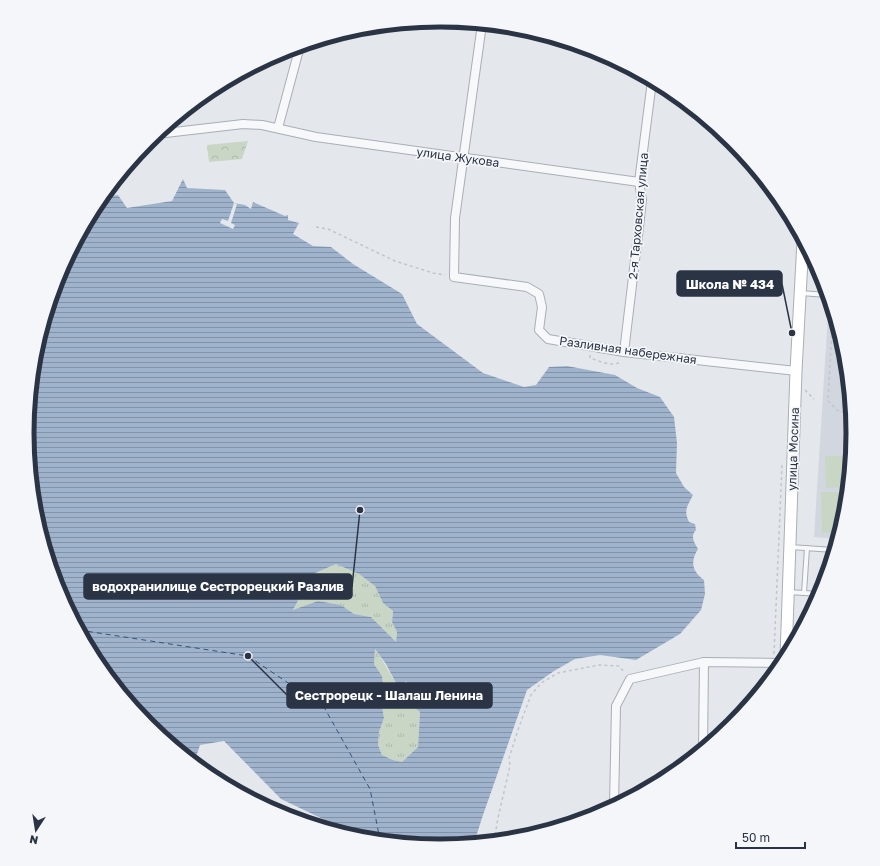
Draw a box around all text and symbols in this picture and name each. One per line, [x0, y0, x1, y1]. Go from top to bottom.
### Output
street label: улица Жукова [416, 144, 500, 170]
street label: 2-я Тарховская улица [625, 152, 651, 280]
callout: Школа № 434 [677, 271, 782, 296]
text: Школа № 434 [686, 276, 774, 292]
street label: Разливная набережная [558, 333, 698, 367]
street label: улица Мосина [784, 407, 802, 491]
callout: водохранилище Сестрорецкий Разлив [84, 574, 352, 599]
text: водохранилище Сестрорецкий Разлив [92, 578, 344, 594]
callout: Сестрорецк - Шалаш Ленина [287, 683, 492, 708]
text: Сестрорецк - Шалаш Ленина [295, 687, 484, 703]
north arrow [16, 810, 56, 850]
scale bar [736, 824, 805, 850]
text: 50 m [742, 830, 770, 845]
text: N [28, 833, 39, 847]

